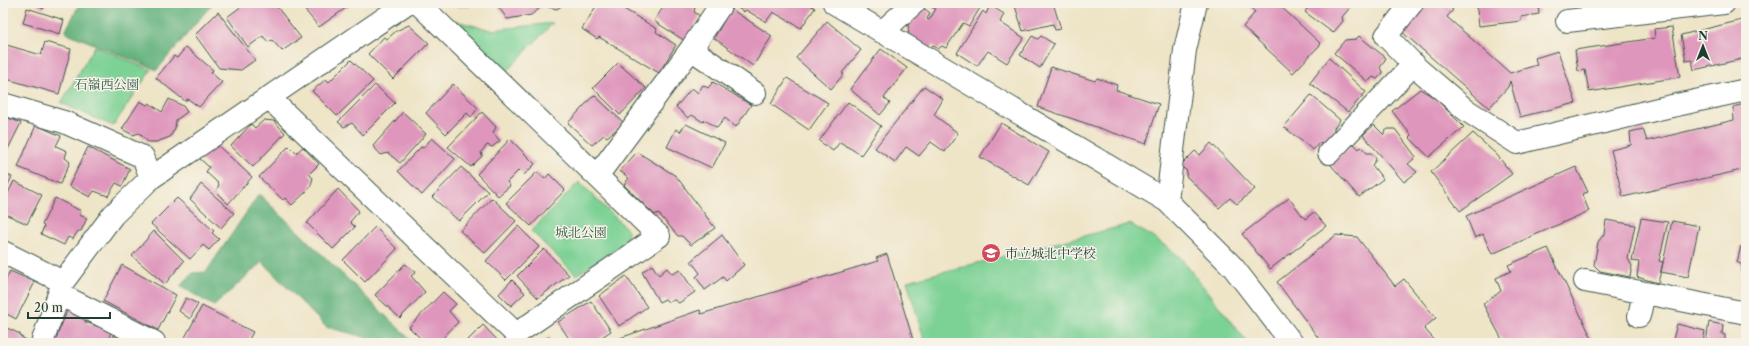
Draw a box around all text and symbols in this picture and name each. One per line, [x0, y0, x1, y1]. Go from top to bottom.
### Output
north arrow [1683, 26, 1723, 66]
text: N [1698, 29, 1708, 43]
park label: 石嶺西公園 [74, 76, 140, 92]
park label: 城北公園 [555, 224, 607, 240]
school or university icon: 市立城北中学校 [980, 242, 1002, 264]
place label: 市立城北中学校 [1005, 245, 1096, 261]
scale bar [28, 294, 110, 320]
text: 20 m [34, 300, 63, 315]

